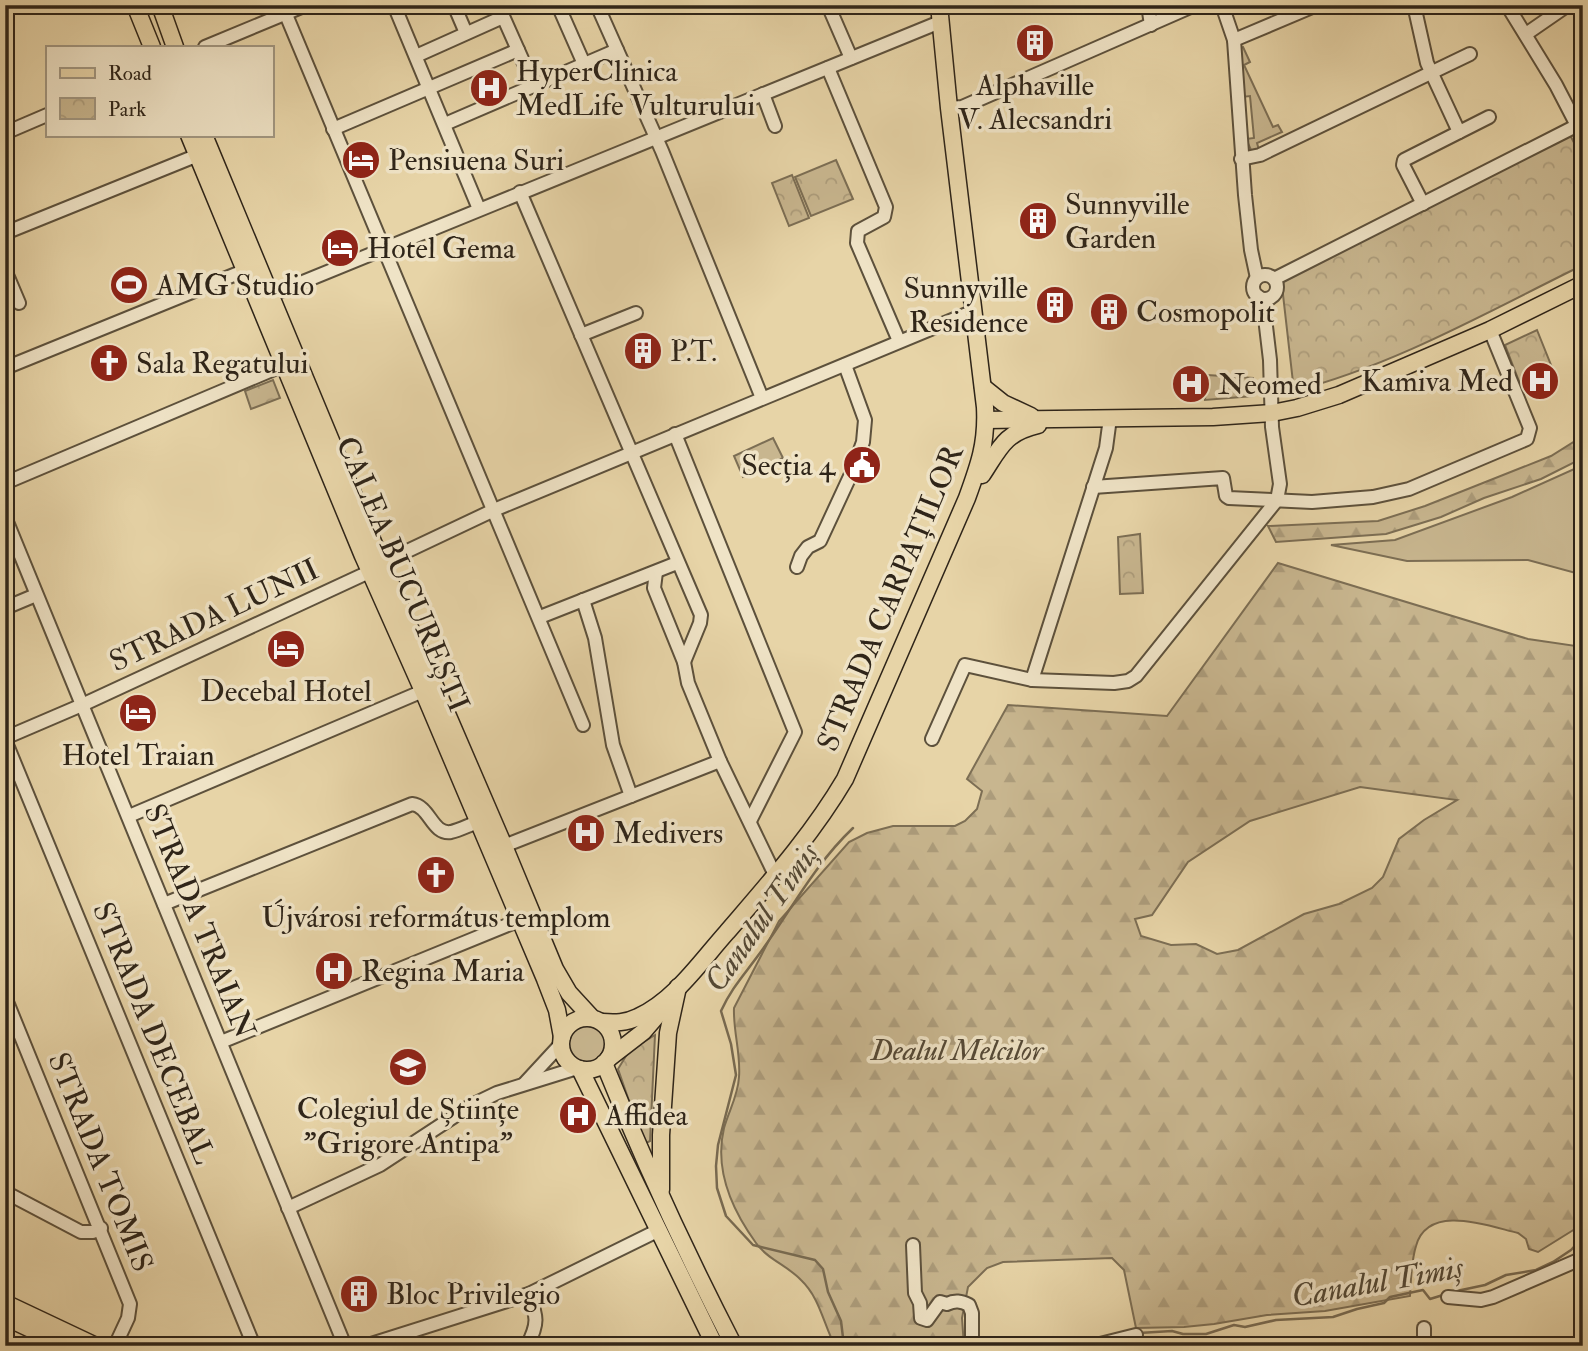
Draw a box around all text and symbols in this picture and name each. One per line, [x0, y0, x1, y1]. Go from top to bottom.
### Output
building icon: Alphaville V. Alecsandri [1014, 22, 1056, 64]
legend [46, 46, 273, 136]
place label: HyperClinica MedLife Vulturului [516, 53, 755, 124]
text: Road [108, 60, 153, 87]
hospital icon: HyperClinica MedLife Vulturului [468, 67, 510, 109]
place label: Alphaville V. Alecsandri [958, 67, 1112, 138]
text: Park [108, 96, 146, 123]
hotel icon: Pensiuena Suri [340, 139, 382, 181]
place label: Pensiuena Suri [388, 142, 564, 179]
place label: Sunnyville Garden [1065, 186, 1190, 257]
building icon: Sunnyville Garden [1017, 200, 1059, 242]
hotel icon: Hotel Gema [319, 227, 361, 269]
place label: Hotel Gema [367, 230, 516, 267]
sports icon: AMG Studio [108, 264, 150, 306]
place label: AMG Studio [155, 267, 314, 304]
place label: Sunnyville Residence [903, 270, 1028, 341]
building icon: Sunnyville Residence [1034, 284, 1076, 326]
building icon: Cosmopolit [1088, 291, 1130, 333]
place label: Cosmopolit [1136, 294, 1275, 331]
building icon: P.T. [622, 330, 664, 372]
place label: P.T. [670, 333, 717, 370]
church icon: Sala Regatului [88, 342, 130, 384]
place label: Sala Regatului [136, 345, 309, 382]
hospital icon: Kamiva Med [1519, 360, 1561, 402]
hospital icon: Neomed [1170, 363, 1212, 405]
place label: Kamiva Med [1361, 363, 1513, 400]
place label: Neomed [1218, 366, 1322, 403]
street label: CALEA BUCUREȘTI [328, 431, 477, 717]
street label: STRADA CARPAȚILOR [809, 438, 972, 757]
public building icon: Secția 4 [841, 444, 883, 486]
place label: Secția 4 [741, 447, 837, 484]
street label: STRADA LUNII [104, 551, 325, 680]
hotel icon: Decebal Hotel [265, 628, 307, 670]
place label: Decebal Hotel [200, 673, 372, 710]
hotel icon: Hotel Traian [117, 692, 159, 734]
place label: Hotel Traian [61, 737, 215, 774]
street label: STRADA TRAIAN [136, 798, 264, 1044]
hospital icon: Medivers [565, 812, 607, 854]
place label: Medivers [613, 815, 723, 852]
water label: Canalul Timiș [696, 834, 829, 1000]
church icon: Újvárosi református templom [415, 854, 457, 896]
street label: STRADA DECEBAL [84, 897, 223, 1170]
place label: Újvárosi református templom [261, 898, 611, 936]
hospital icon: Regina Maria [313, 950, 355, 992]
place label: Regina Maria [361, 953, 525, 990]
park label: Dealul Melcilor [870, 1032, 1045, 1069]
school or university icon: Colegiul de Științe "Grigore Antipa" [387, 1046, 429, 1088]
street label: STRADA TOMIS [40, 1047, 161, 1277]
place label: Colegiul de Științe "Grigore Antipa" [297, 1091, 519, 1162]
hospital icon: Affidea [557, 1094, 599, 1136]
place label: Affidea [604, 1097, 689, 1134]
water label: Canalul Timiș [1288, 1247, 1467, 1317]
building icon: Bloc Privilegio [338, 1273, 380, 1315]
place label: Bloc Privilegio [386, 1276, 560, 1313]

